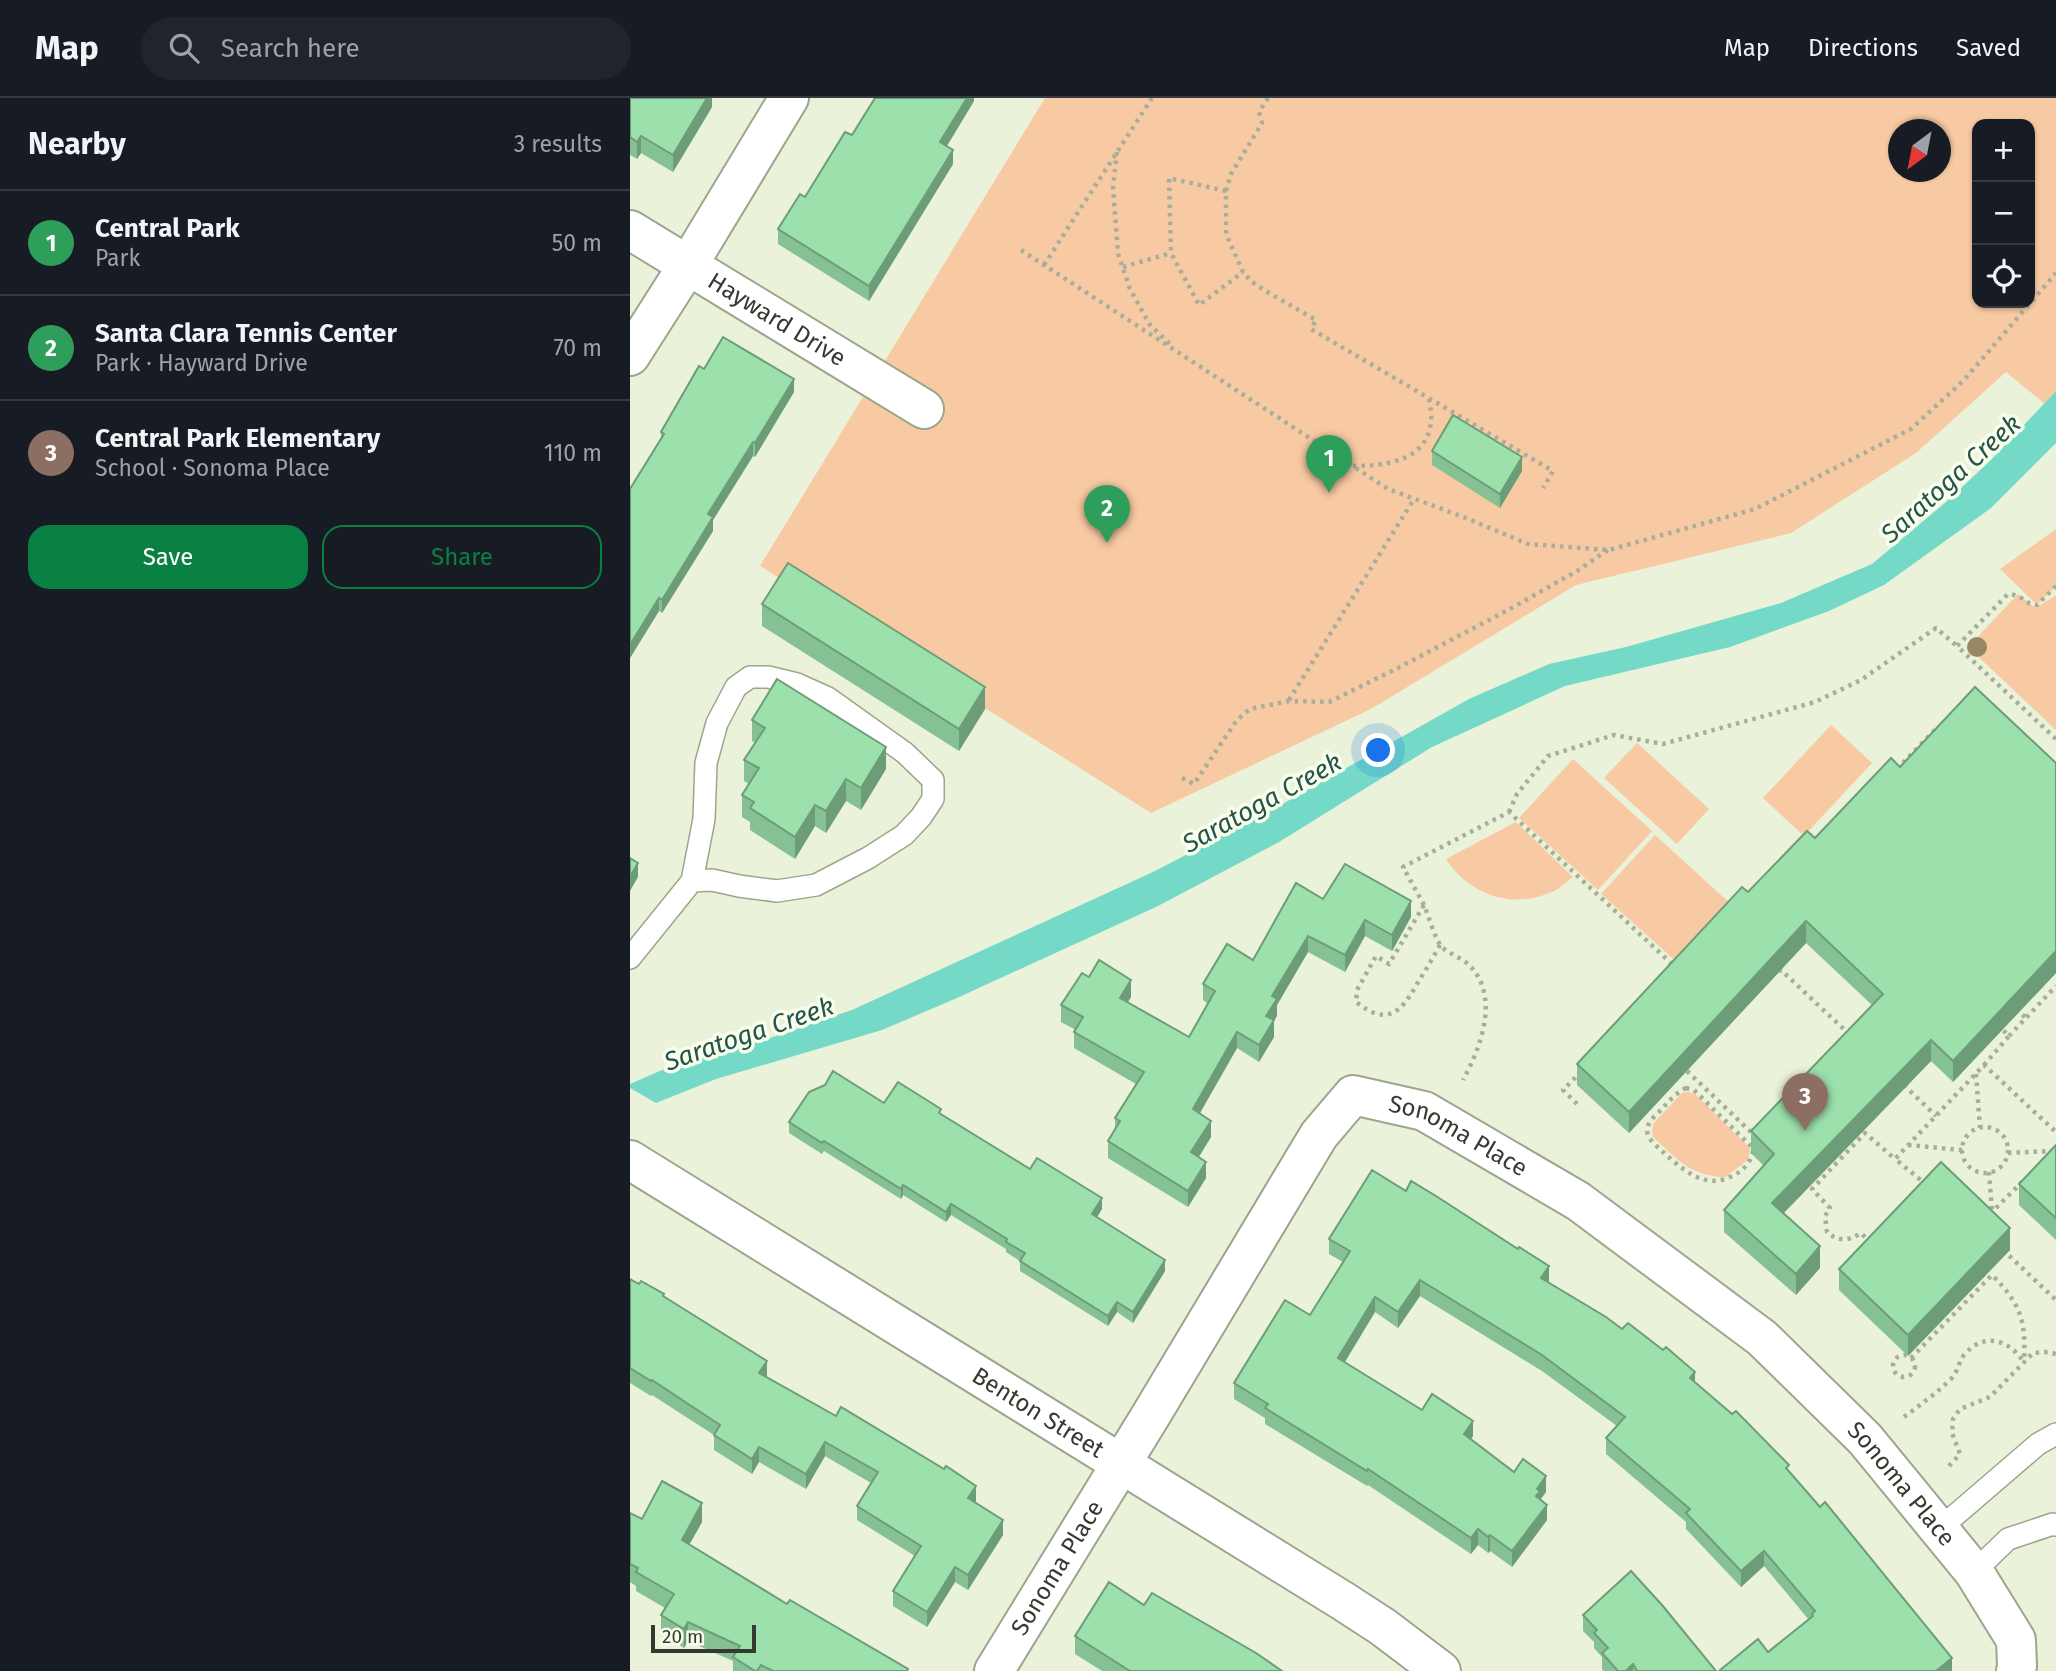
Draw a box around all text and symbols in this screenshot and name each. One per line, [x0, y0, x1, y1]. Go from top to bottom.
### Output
search box [141, 17, 631, 80]
text: Map [35, 28, 99, 68]
icon: search [165, 29, 203, 67]
text: Search here [221, 33, 360, 64]
text: Map [1724, 34, 1770, 62]
text: Directions [1808, 34, 1918, 62]
text: Saved [1956, 34, 2021, 62]
north arrow [1888, 119, 1951, 182]
map controls [1972, 119, 2035, 308]
button: + [1972, 119, 2035, 182]
text: Nearby [28, 126, 126, 162]
text: 3 results [514, 130, 602, 158]
button: − [1972, 182, 2035, 245]
text: Central Park [95, 213, 239, 244]
text: 1 [46, 229, 56, 257]
text: 50 m [552, 229, 602, 257]
text: Park [95, 244, 140, 272]
button: locate [1972, 245, 2035, 308]
street label: Hayward Drive [703, 267, 851, 372]
text: Santa Clara Tennis Center [95, 318, 397, 349]
text: 2 [45, 334, 57, 362]
text: 70 m [553, 334, 602, 362]
text: Park · Hayward Drive [95, 349, 308, 377]
water label: Saratoga Creek [1874, 408, 2027, 550]
text: Central Park Elementary [95, 423, 380, 454]
pin: 1 [1306, 435, 1352, 493]
text: 3 [45, 439, 57, 467]
text: 110 m [544, 439, 602, 467]
text: School · Sonoma Place [95, 454, 330, 482]
pin: 2 [1084, 485, 1130, 543]
button: Save [28, 525, 308, 589]
button: Share [322, 525, 602, 589]
your location [1361, 733, 1395, 767]
water label: Saratoga Creek [1176, 746, 1347, 860]
water label: Saratoga Creek [659, 991, 838, 1078]
pin: 3 [1782, 1073, 1828, 1131]
street label: Sonoma Place [1386, 1090, 1532, 1182]
street label: Benton Street [967, 1361, 1110, 1464]
street label: Sonoma Place [1842, 1416, 1961, 1552]
street label: Sonoma Place [1005, 1495, 1109, 1640]
scale bar [651, 1622, 756, 1654]
text: 20 m [662, 1625, 703, 1648]

